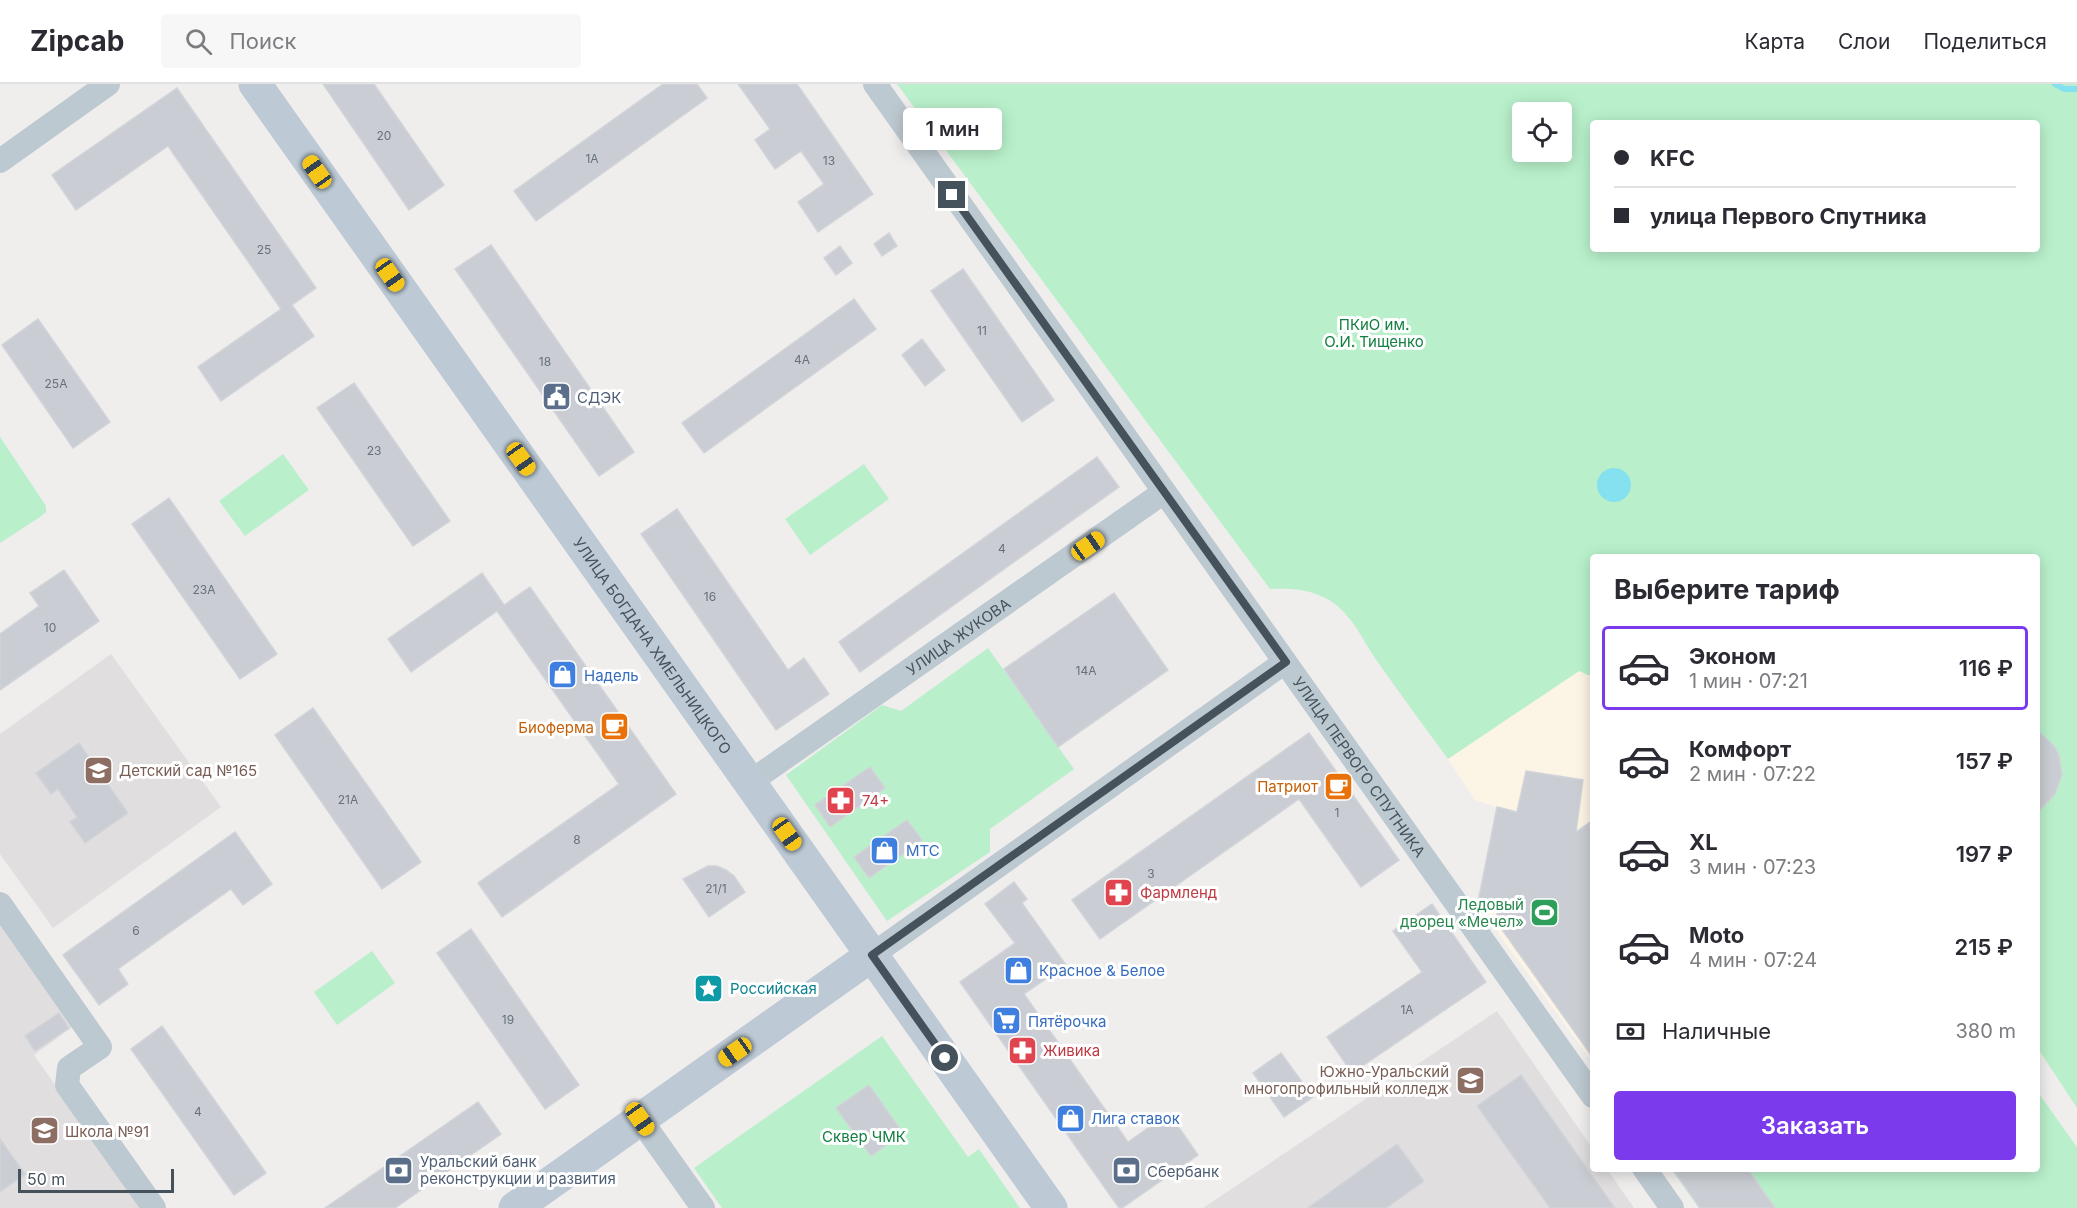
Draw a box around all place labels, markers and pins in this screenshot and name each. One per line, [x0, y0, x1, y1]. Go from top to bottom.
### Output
public building icon: СДЭК [540, 381, 572, 413]
place label: СДЭК [577, 388, 621, 407]
shop icon: Надель [547, 659, 579, 691]
place label: Надель [584, 666, 639, 685]
cafe icon: Биоферма [599, 711, 631, 743]
place label: Биоферма [518, 718, 594, 737]
school or university icon: Детский сад №165 [82, 754, 114, 786]
place label: Детский сад №165 [119, 761, 257, 780]
cafe icon: Патриот [1323, 770, 1355, 802]
place label: Патриот [1257, 777, 1318, 796]
pharmacy icon: 74+ [825, 784, 857, 816]
place label: 74+ [862, 791, 889, 810]
shop icon: МТС [869, 834, 901, 866]
place label: МТС [906, 841, 940, 860]
pharmacy icon: Фармленд [1103, 876, 1135, 908]
place label: Фармленд [1140, 883, 1217, 902]
place label: Ледовый дворец «Мечел» [1400, 895, 1524, 931]
sports icon: Ледовый дворец «Мечел» [1529, 897, 1561, 929]
shop icon: Красное & Белое [1002, 954, 1034, 986]
place label: Красное & Белое [1039, 961, 1165, 980]
place icon: Российская [693, 972, 725, 1004]
place label: Российская [730, 979, 817, 998]
supermarket icon: Пятёрочка [991, 1005, 1023, 1037]
place label: Пятёрочка [1028, 1012, 1107, 1031]
pharmacy icon: Живика [1006, 1034, 1038, 1066]
place label: Живика [1043, 1041, 1100, 1060]
place label: Южно-Уральский многопрофильный колледж [1244, 1062, 1449, 1098]
school or university icon: Южно-Уральский многопрофильный колледж [1454, 1064, 1486, 1096]
shop icon: Лига ставок [1054, 1102, 1086, 1134]
place label: Лига ставок [1091, 1109, 1180, 1128]
school or university icon: Школа №91 [28, 1115, 60, 1147]
place label: Школа №91 [65, 1122, 149, 1141]
place label: Уральский банк реконструкции и развития [420, 1152, 616, 1188]
bank icon: Уральский банк реконструкции и развития [383, 1154, 415, 1186]
bank icon: Сбербанк [1110, 1155, 1142, 1187]
place label: Сбербанк [1147, 1162, 1219, 1181]

